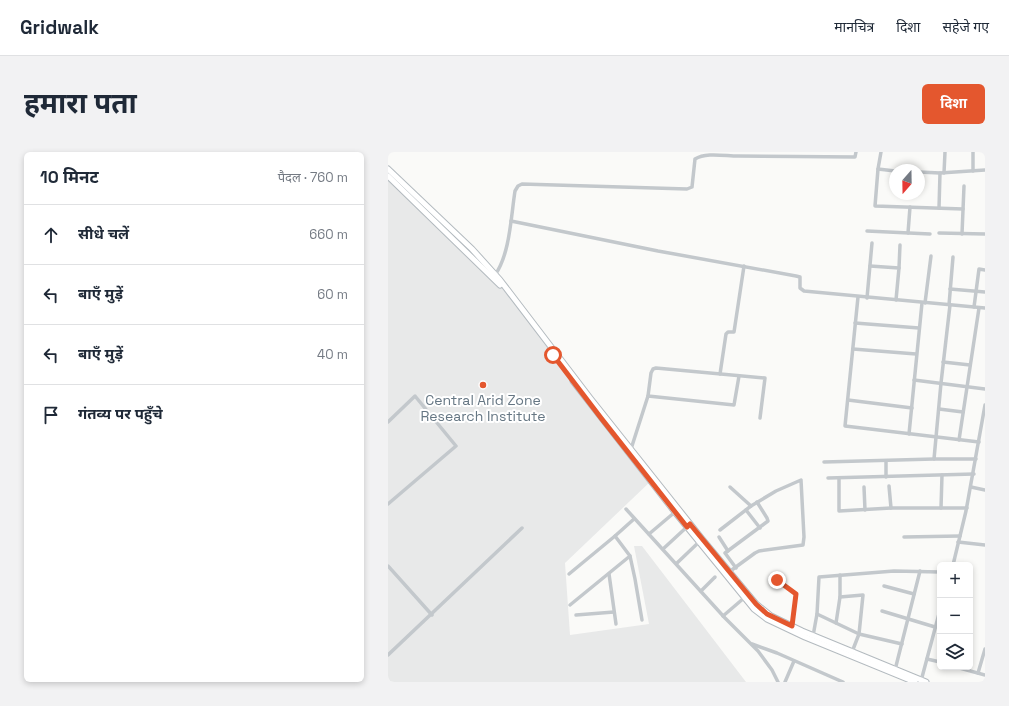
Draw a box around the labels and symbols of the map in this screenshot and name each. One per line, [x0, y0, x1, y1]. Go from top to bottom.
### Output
north arrow [889, 164, 925, 200]
route start [544, 346, 562, 364]
marker: Central Arid Zone Research Institute [478, 380, 488, 390]
place label: Central Arid Zone Research Institute [421, 391, 546, 425]
route end [768, 571, 786, 589]

